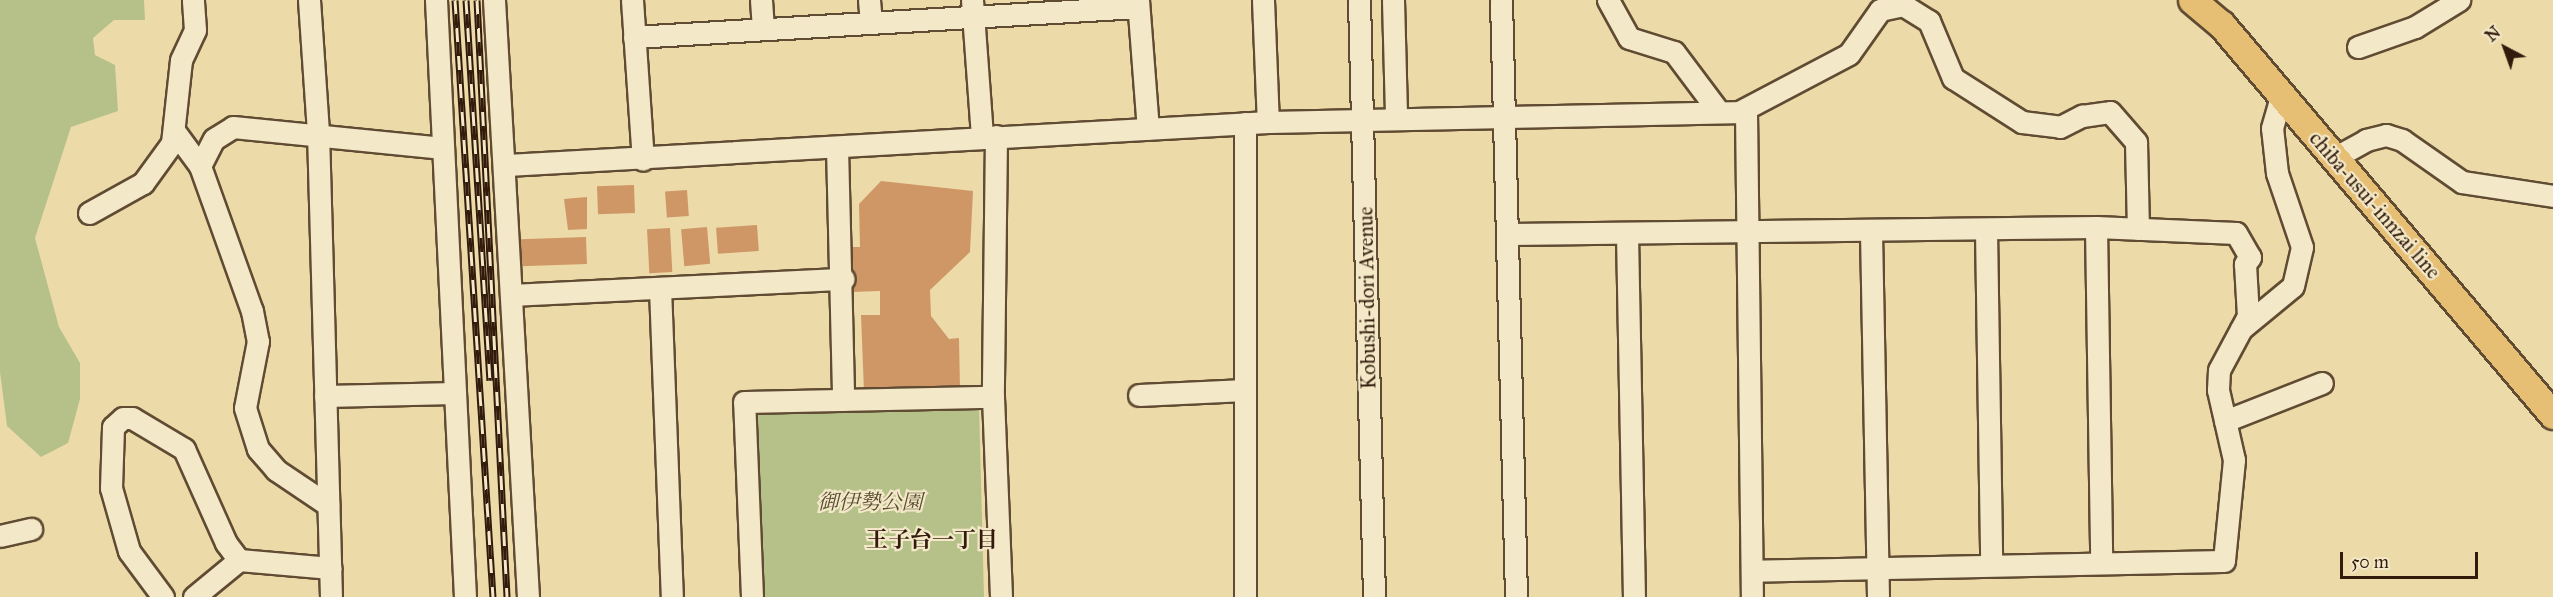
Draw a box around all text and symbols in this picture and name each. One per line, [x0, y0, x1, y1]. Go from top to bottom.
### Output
north arrow [2475, 18, 2535, 78]
text: N [2482, 22, 2504, 46]
street label: chiba-usui-innzai line [2304, 126, 2446, 284]
street label: Kobushi-dori Avenue [1353, 206, 1381, 390]
park label: 御伊勢公園 [818, 489, 922, 515]
district label: 王子台一丁目 [866, 527, 998, 553]
scale bar [2343, 540, 2481, 578]
text: 50 m [2351, 551, 2389, 573]

